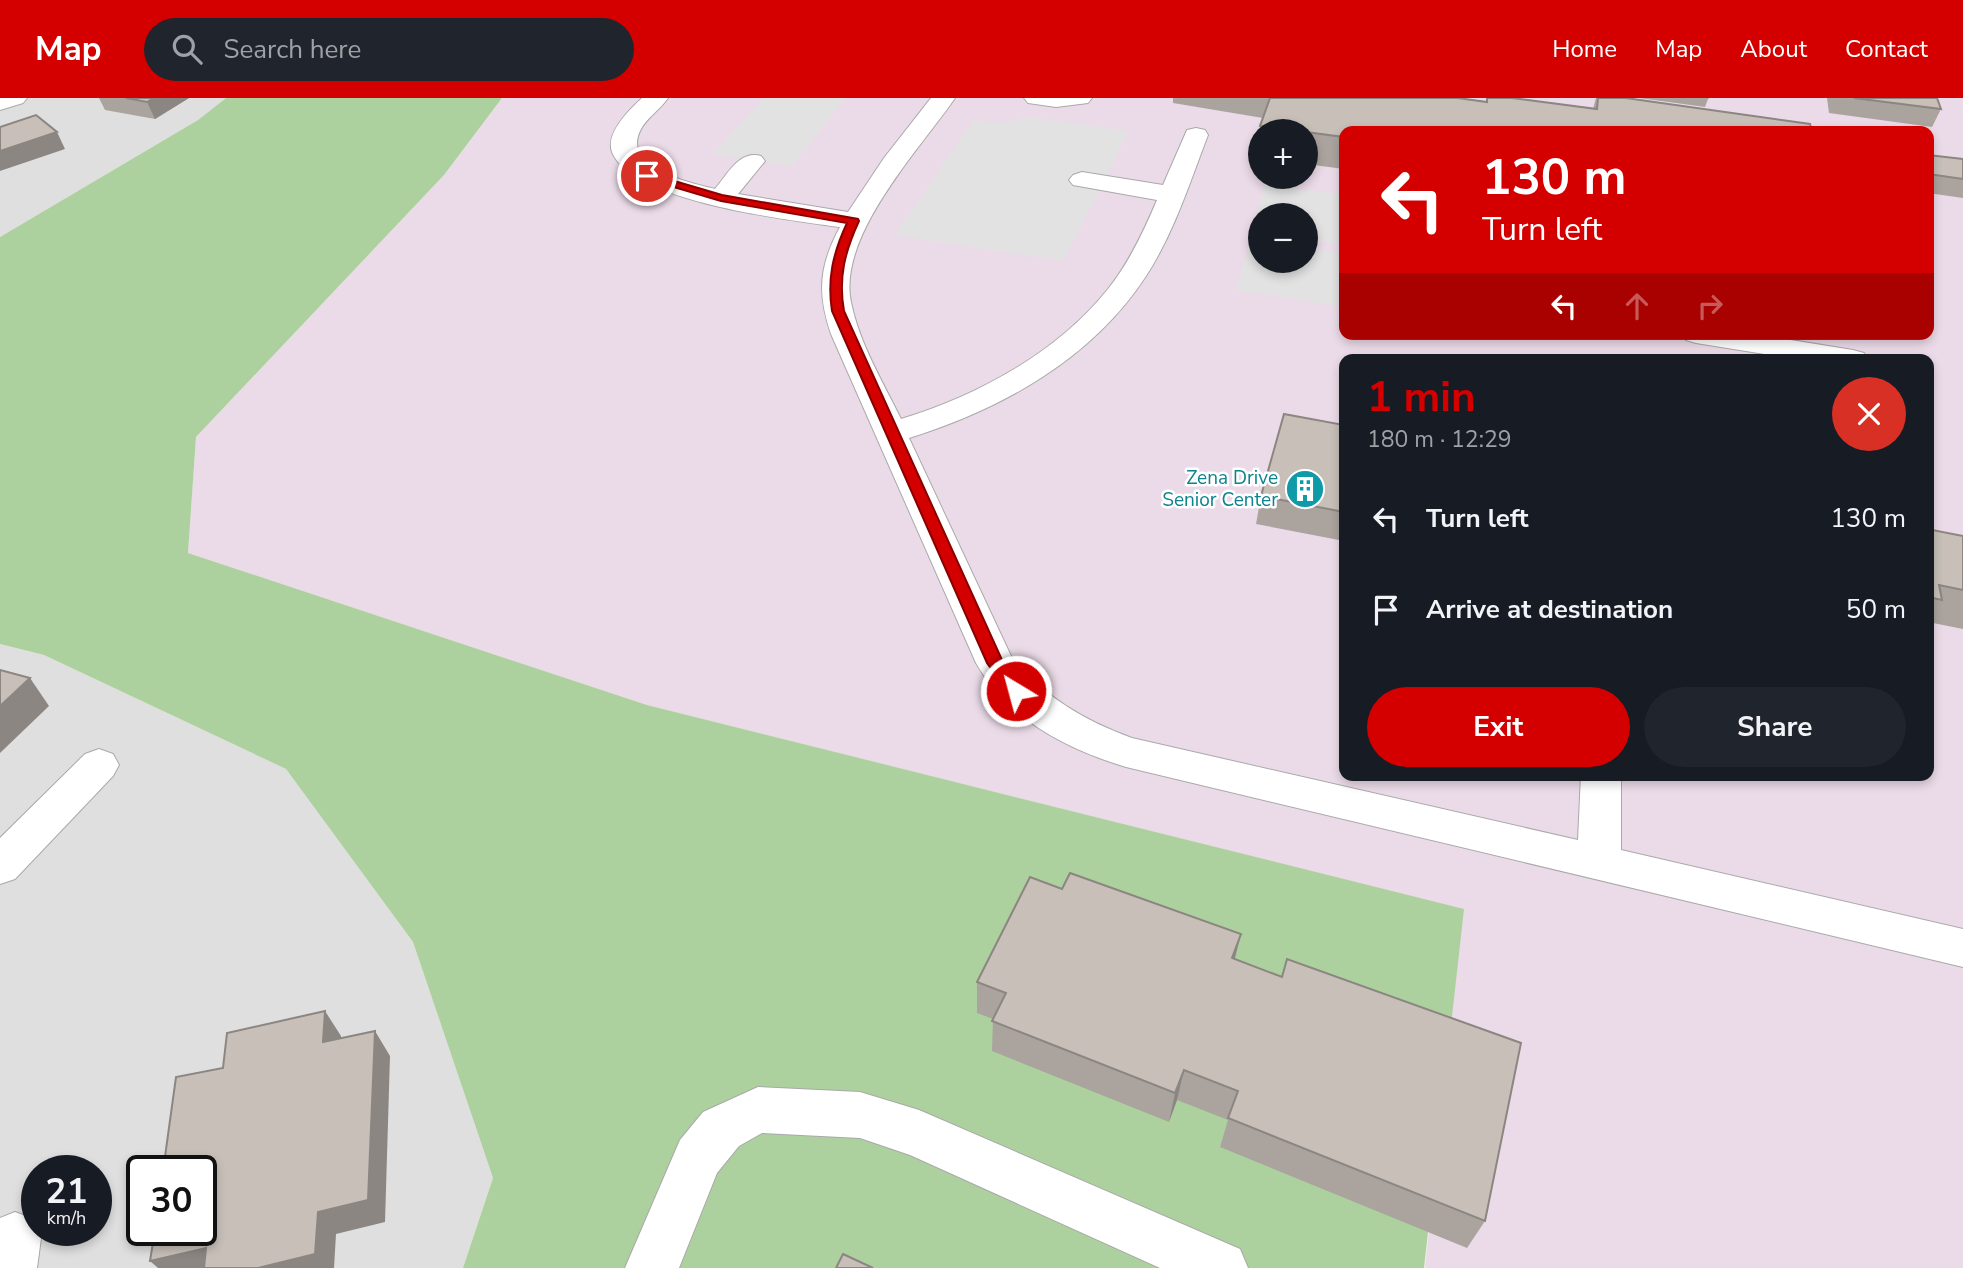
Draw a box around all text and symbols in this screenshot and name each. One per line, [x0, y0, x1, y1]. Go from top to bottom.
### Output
search box [144, 18, 634, 81]
text: Map [35, 27, 102, 72]
icon: search [168, 30, 206, 68]
text: Search here [224, 32, 361, 67]
text: Home [1552, 33, 1617, 65]
text: Map [1655, 33, 1702, 65]
text: About [1740, 33, 1807, 65]
text: Contact [1845, 33, 1928, 65]
map controls [1248, 119, 1318, 273]
button: + [1248, 119, 1318, 189]
text: 130 m [1482, 144, 1626, 211]
pin [617, 146, 677, 206]
icon: left [1367, 154, 1458, 245]
icon: arrive [628, 157, 666, 195]
button: − [1248, 203, 1318, 273]
text: Turn left [1482, 208, 1602, 251]
icon: left [1545, 287, 1583, 325]
icon: ahead [1618, 287, 1656, 325]
icon: right [1691, 287, 1729, 325]
text: 1 min [1367, 369, 1476, 426]
button: close [1832, 377, 1906, 451]
text: 180 m · 12:29 [1367, 424, 1512, 455]
place label: Zena Drive Senior Center [1162, 465, 1278, 513]
building icon: Zena Drive Senior Center [1284, 468, 1326, 510]
icon: left [1367, 500, 1405, 538]
text: Turn left [1426, 501, 1529, 536]
text: 130 m [1830, 501, 1906, 536]
icon: arrive [1367, 591, 1405, 629]
text: Arrive at destination [1426, 592, 1673, 627]
text: 50 m [1846, 592, 1906, 627]
position arrow [979, 654, 1053, 728]
button: Exit [1367, 687, 1630, 767]
button: Share [1644, 687, 1906, 767]
speed limit sign: 30 [126, 1155, 217, 1246]
text: 21 [45, 1168, 88, 1215]
text: km/h [47, 1206, 86, 1230]

